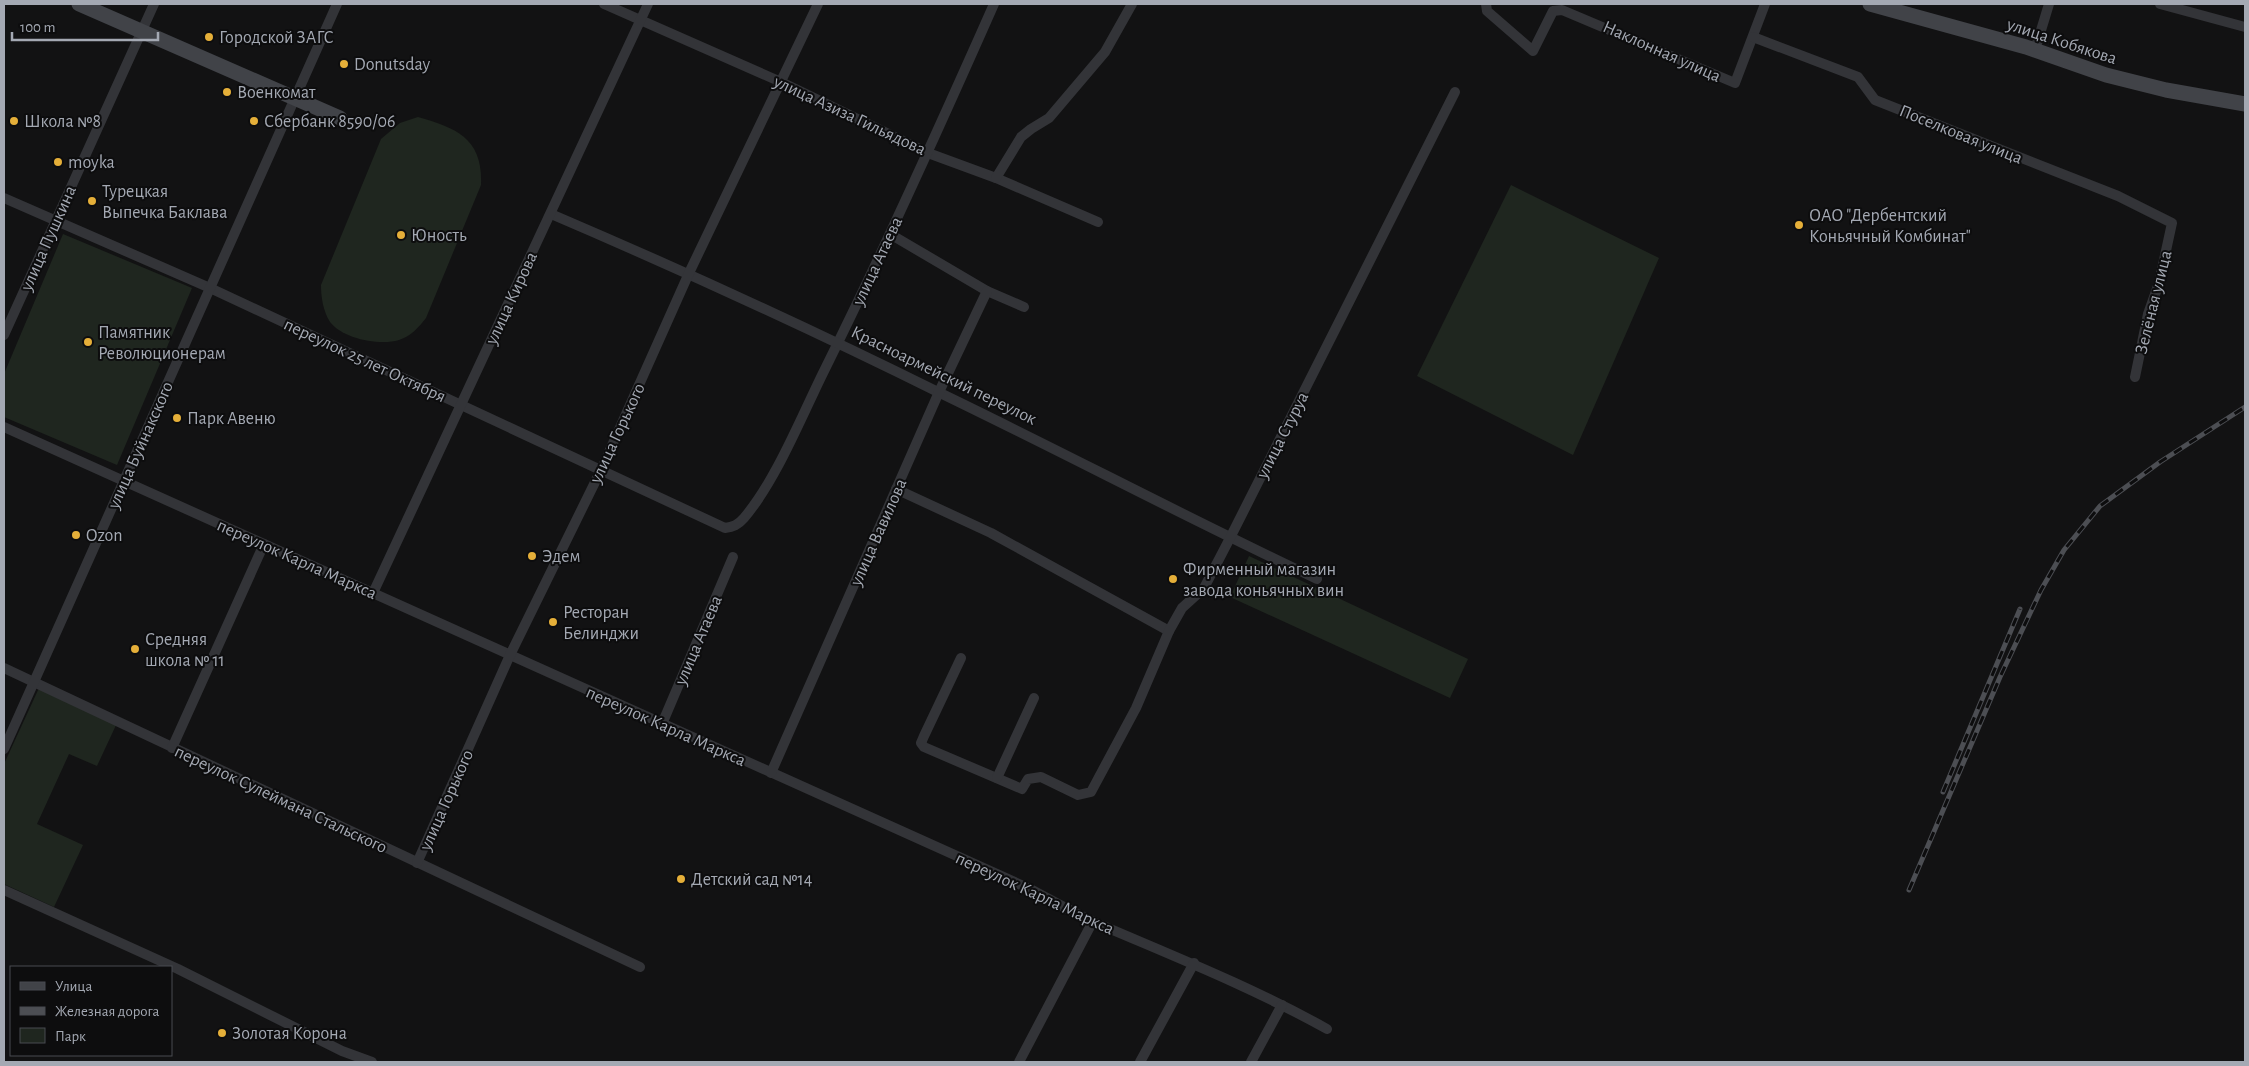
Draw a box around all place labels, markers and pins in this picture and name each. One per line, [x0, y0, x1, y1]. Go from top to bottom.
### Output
place label: Городской ЗАГС [219, 29, 334, 47]
marker: Городской ЗАГС [203, 31, 215, 43]
place label: Donutsday [354, 56, 431, 74]
marker: Donutsday [338, 58, 350, 70]
place label: Военкомат [237, 84, 316, 102]
marker: Военкомат [221, 86, 233, 98]
place label: Сбербанк 8590/06 [264, 112, 395, 131]
place label: Школа №8 [24, 113, 101, 131]
marker: Школа №8 [8, 115, 20, 127]
marker: Сбербанк 8590/06 [248, 115, 260, 127]
place label: moyka [68, 154, 115, 172]
marker: moyka [52, 156, 64, 168]
place label: Турецкая Выпечка Баклава [102, 183, 227, 222]
marker: Турецкая Выпечка Баклава [86, 195, 98, 207]
place label: ОАО "Дербентский Коньячный Комбинат" [1809, 206, 1971, 246]
marker: ОАО "Дербентский Коньячный Комбинат" [1793, 219, 1805, 231]
place label: Юность [411, 227, 467, 245]
marker: Юность [395, 229, 407, 241]
place label: Памятник Революционерам [98, 324, 226, 363]
marker: Памятник Революционерам [82, 336, 94, 348]
place label: Парк Авеню [187, 410, 276, 428]
marker: Парк Авеню [171, 412, 183, 424]
place label: Ozon [86, 527, 123, 545]
marker: Ozon [70, 529, 82, 541]
place label: Эдем [542, 548, 581, 566]
marker: Эдем [526, 550, 538, 562]
place label: Фирменный магазин завода коньячных вин [1183, 561, 1344, 600]
marker: Фирменный магазин завода коньячных вин [1167, 573, 1179, 585]
place label: Ресторан Белинджи [563, 604, 639, 643]
marker: Ресторан Белинджи [547, 616, 559, 628]
place label: Средняя школа № 11 [145, 631, 225, 670]
marker: Средняя школа № 11 [129, 643, 141, 655]
place label: Детский сад №14 [691, 871, 813, 889]
marker: Детский сад №14 [675, 873, 687, 885]
place label: Золотая Корона [232, 1025, 347, 1043]
marker: Золотая Корона [216, 1027, 228, 1039]

